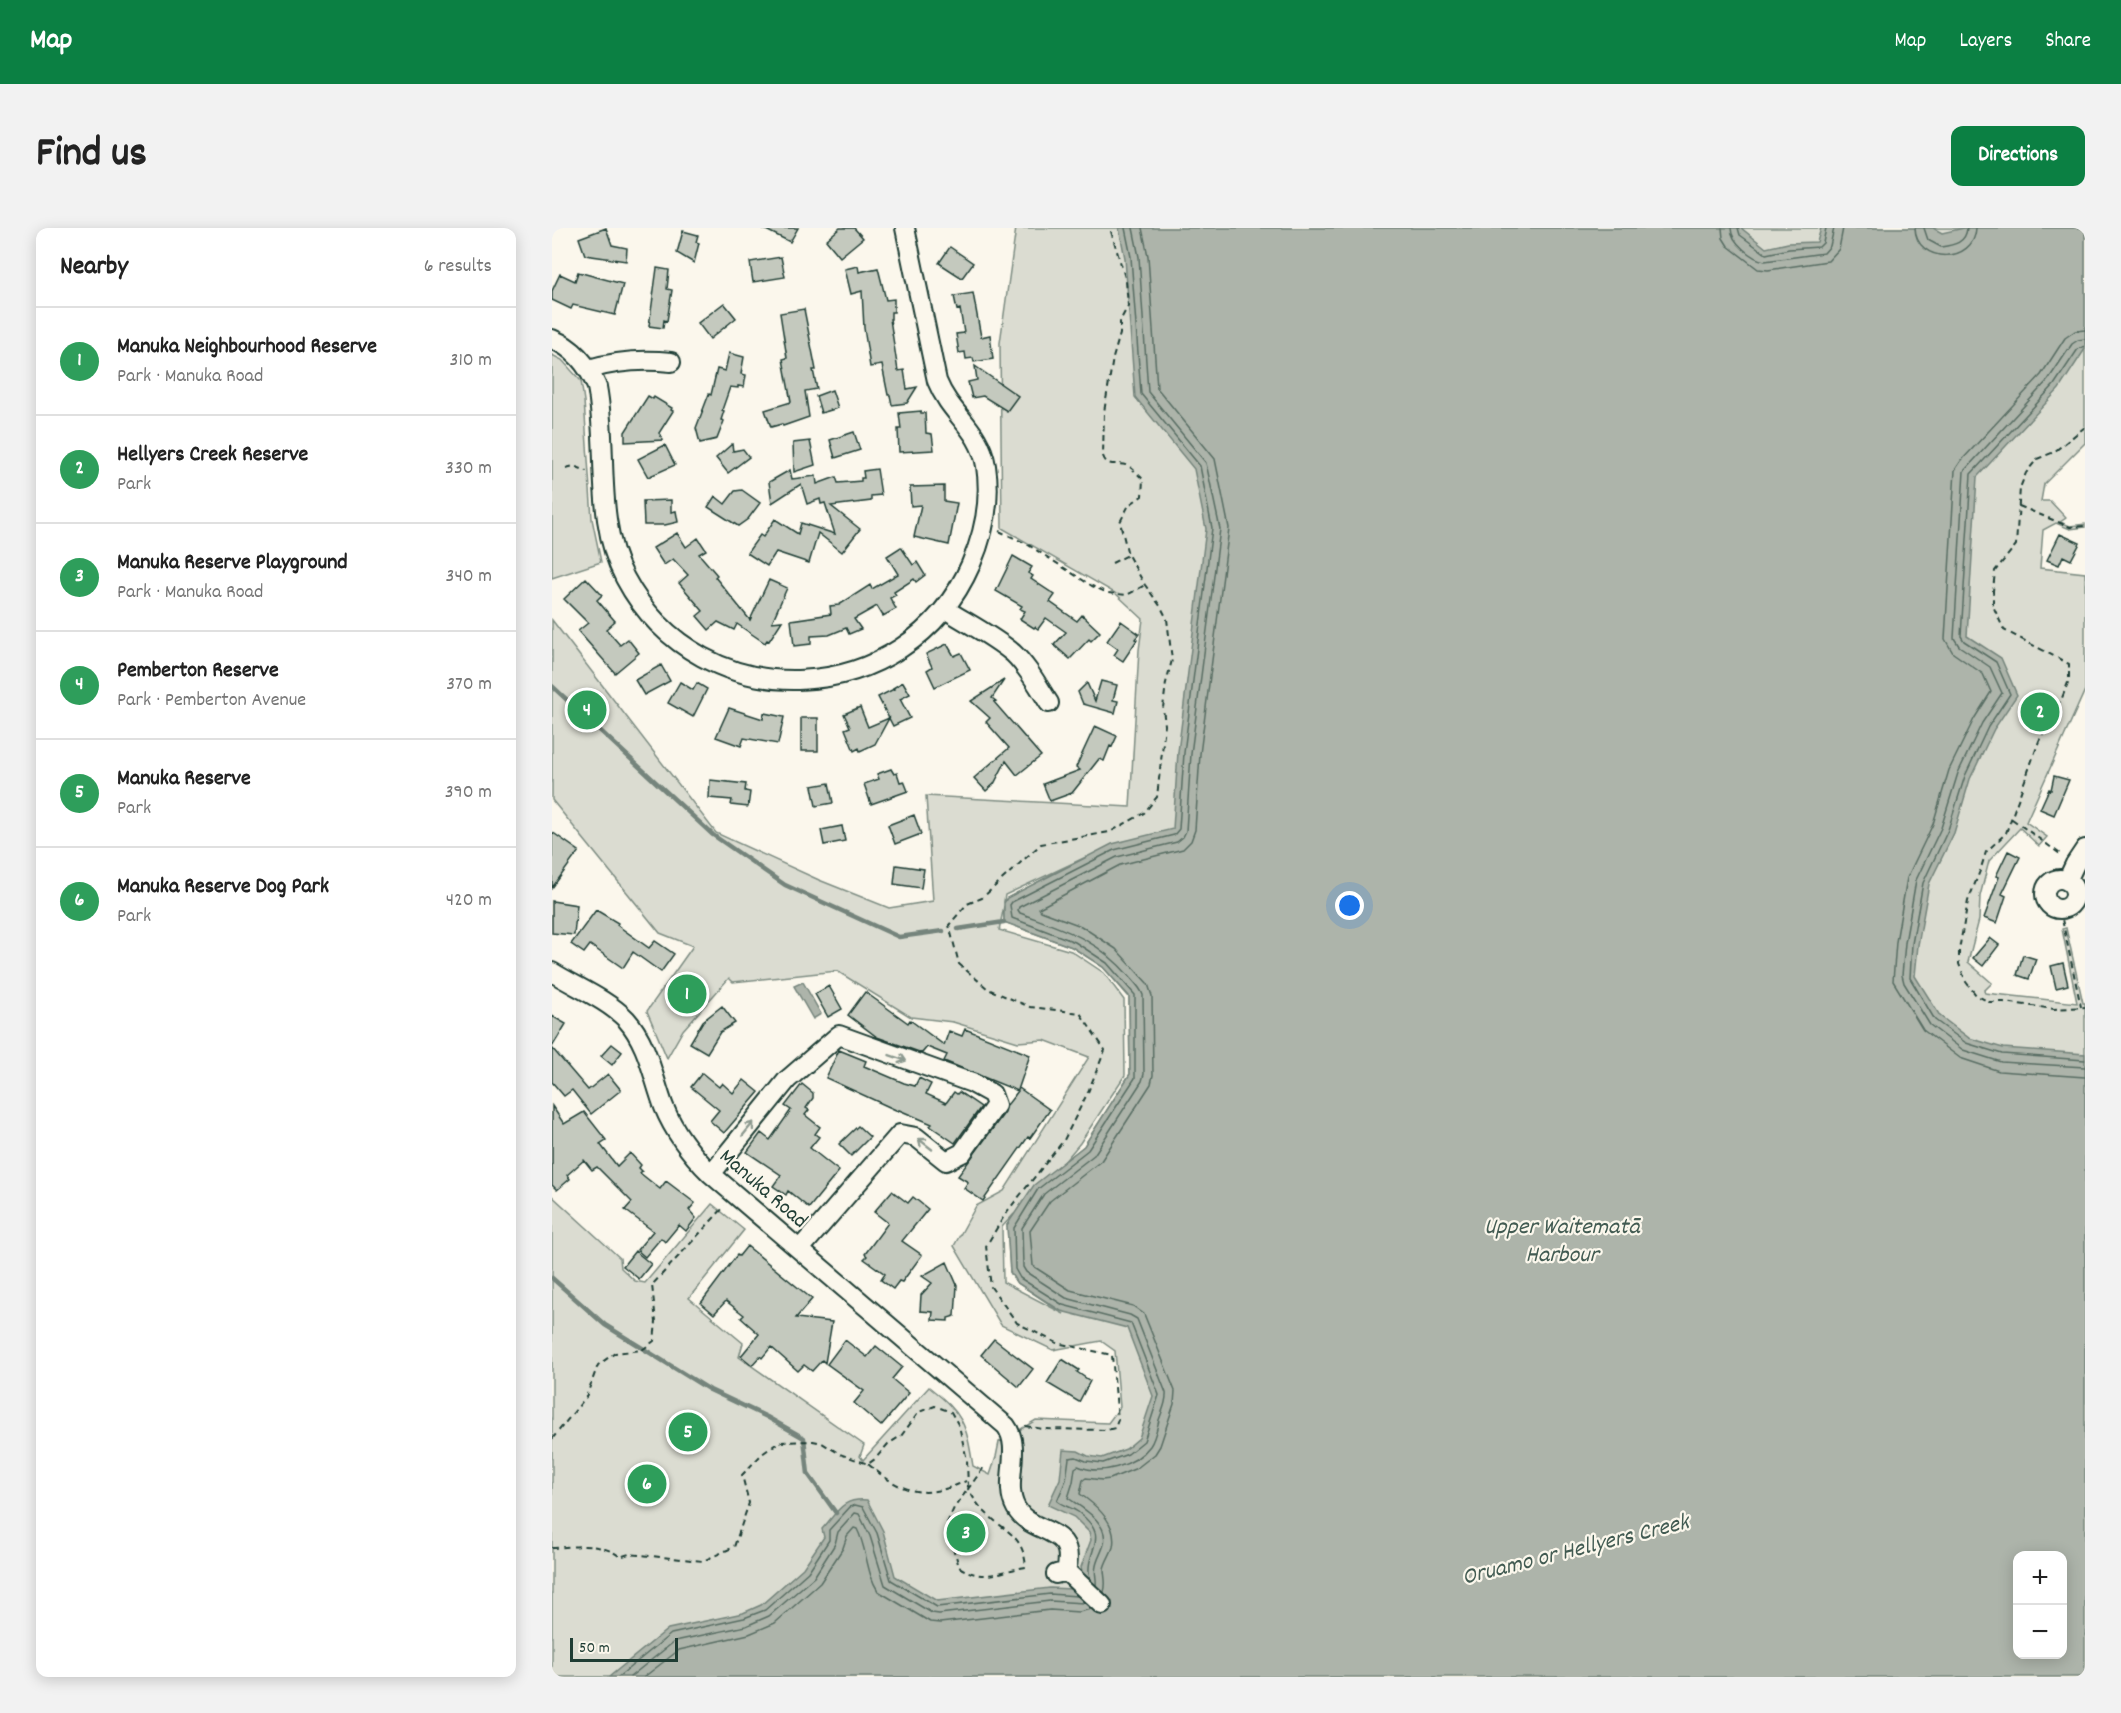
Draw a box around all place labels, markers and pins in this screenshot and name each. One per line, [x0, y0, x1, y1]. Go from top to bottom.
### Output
pin: 4 [567, 688, 606, 732]
pin: 2 [2020, 690, 2060, 734]
pin: 1 [668, 972, 706, 1017]
pin: 5 [668, 1410, 708, 1454]
pin: 6 [628, 1462, 667, 1506]
pin: 3 [946, 1510, 986, 1556]

